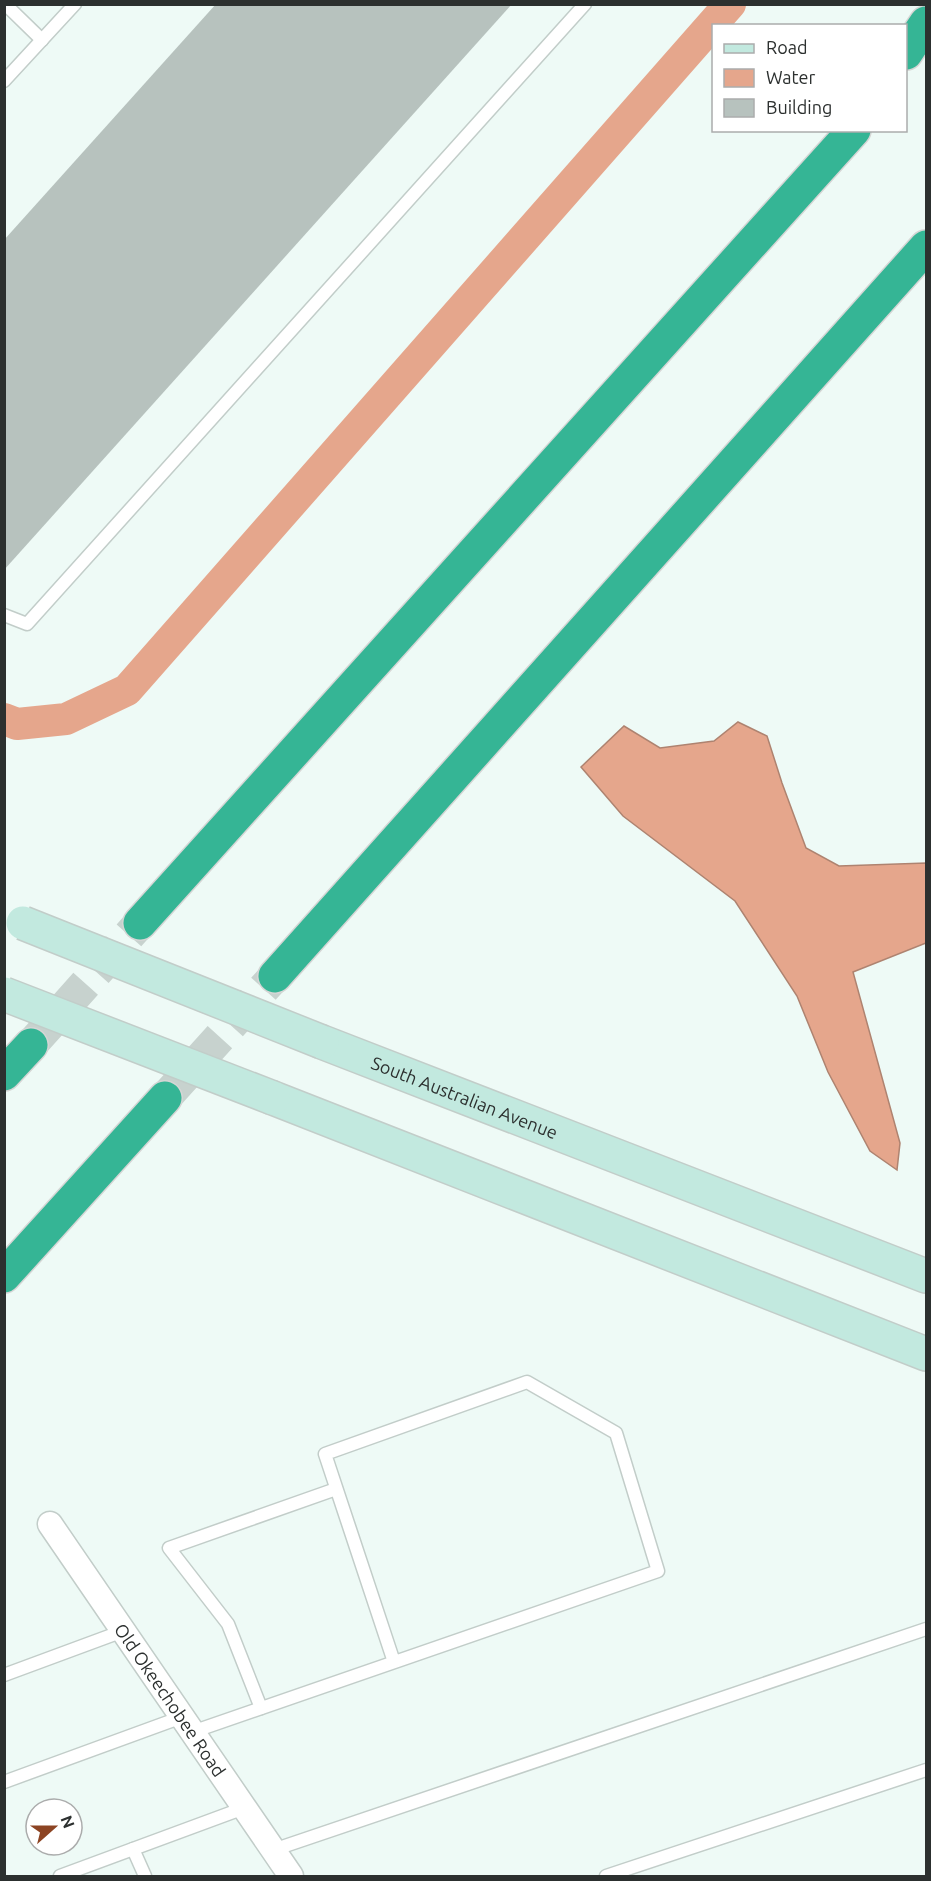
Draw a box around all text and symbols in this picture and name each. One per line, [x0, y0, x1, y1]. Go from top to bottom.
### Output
legend [712, 24, 907, 132]
text: Road [766, 37, 808, 57]
text: Water [766, 67, 816, 87]
text: Building [766, 97, 832, 117]
street label: South Australian Avenue [369, 1052, 561, 1142]
street label: Old Okeechobee Road [111, 1619, 230, 1780]
north arrow [24, 1797, 84, 1857]
text: N [57, 1813, 79, 1830]

